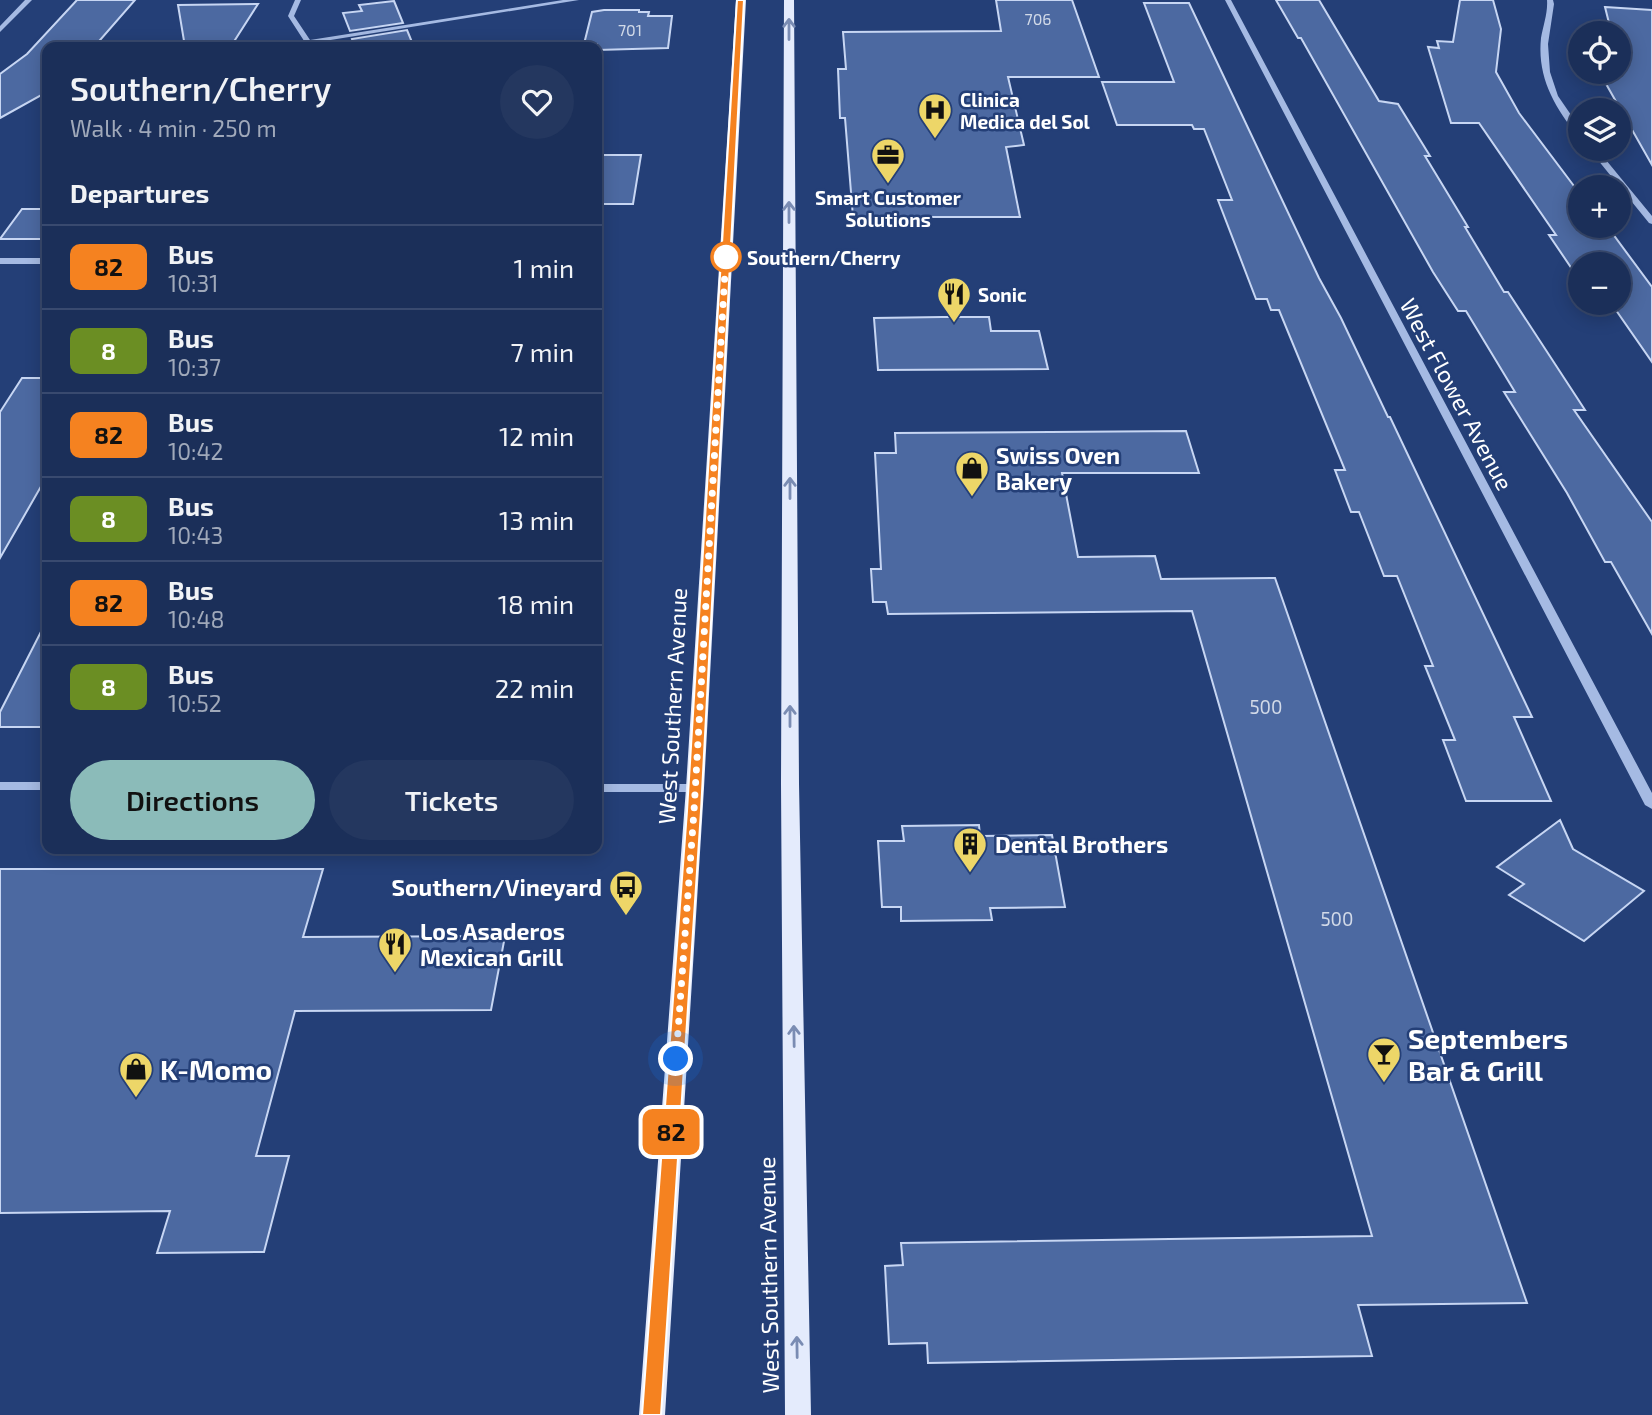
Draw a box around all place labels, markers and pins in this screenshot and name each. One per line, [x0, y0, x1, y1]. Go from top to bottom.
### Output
place label: Clinica Medica del Sol [960, 88, 1091, 133]
hospital icon: Clinica Medica del Sol [916, 91, 954, 140]
office icon: Smart Customer Solutions [869, 136, 907, 185]
place label: Smart Customer Solutions [815, 186, 961, 231]
marker: Southern/Cherry [711, 242, 741, 272]
place label: Southern/Cherry [747, 246, 901, 270]
restaurant icon: Sonic [935, 275, 973, 324]
place label: Sonic [978, 283, 1027, 306]
place label: Swiss Oven Bakery [996, 441, 1120, 495]
shop icon: Swiss Oven Bakery [953, 449, 991, 498]
building icon: Dental Brothers [951, 825, 989, 874]
place label: Dental Brothers [995, 830, 1168, 858]
bus stop icon: Southern/Vineyard [607, 868, 645, 917]
place label: Southern/Vineyard [391, 873, 602, 901]
place label: Los Asaderos Mexican Grill [420, 917, 565, 971]
restaurant icon: Los Asaderos Mexican Grill [376, 925, 414, 974]
place label: Septembers Bar & Grill [1408, 1021, 1568, 1087]
bar icon: Septembers Bar & Grill [1365, 1035, 1403, 1084]
shop icon: K-Momo [117, 1050, 155, 1099]
place label: K-Momo [160, 1052, 272, 1086]

